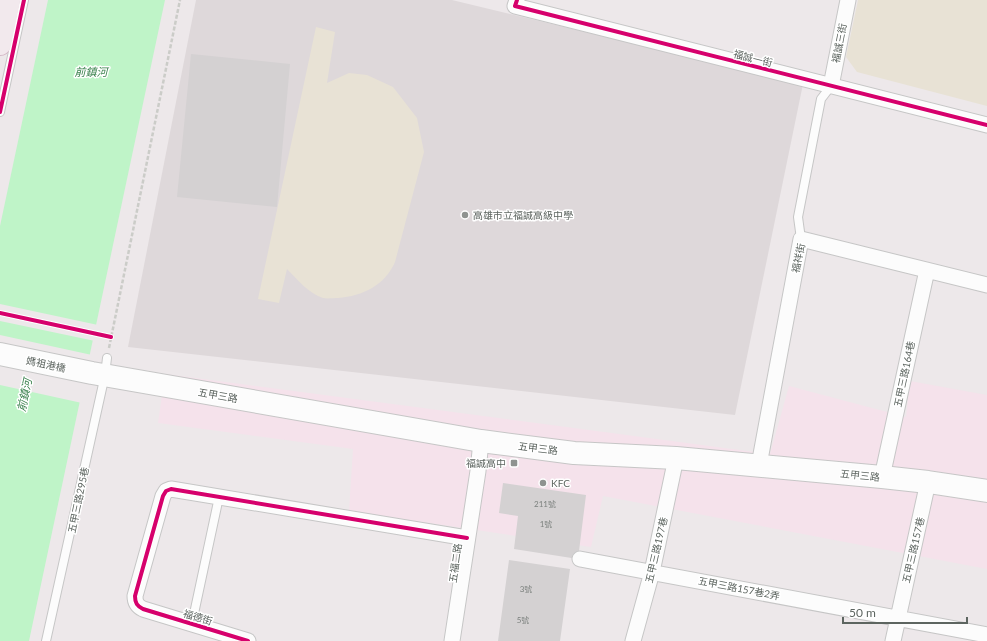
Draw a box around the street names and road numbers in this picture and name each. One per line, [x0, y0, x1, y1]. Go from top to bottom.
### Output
street label: 福誠三街 [829, 22, 849, 64]
street label: 福誠一街 [732, 47, 774, 69]
street label: 福祥街 [789, 242, 807, 274]
street label: 五甲三路164巷 [891, 340, 917, 408]
street label: 媽祖港橋 [25, 354, 67, 374]
street label: 五甲三路 [197, 386, 239, 404]
street label: 五甲三路 [517, 440, 559, 456]
street label: 五甲三路295巷 [65, 466, 91, 534]
street label: 五甲三路 [839, 467, 881, 483]
street label: 五甲三路197巷 [643, 516, 669, 584]
street label: 五甲三路157巷 [900, 516, 926, 584]
street label: 五福二路 [446, 542, 464, 584]
street label: 五甲三路157巷2弄 [697, 574, 781, 602]
street label: 福德街 [182, 607, 214, 627]

